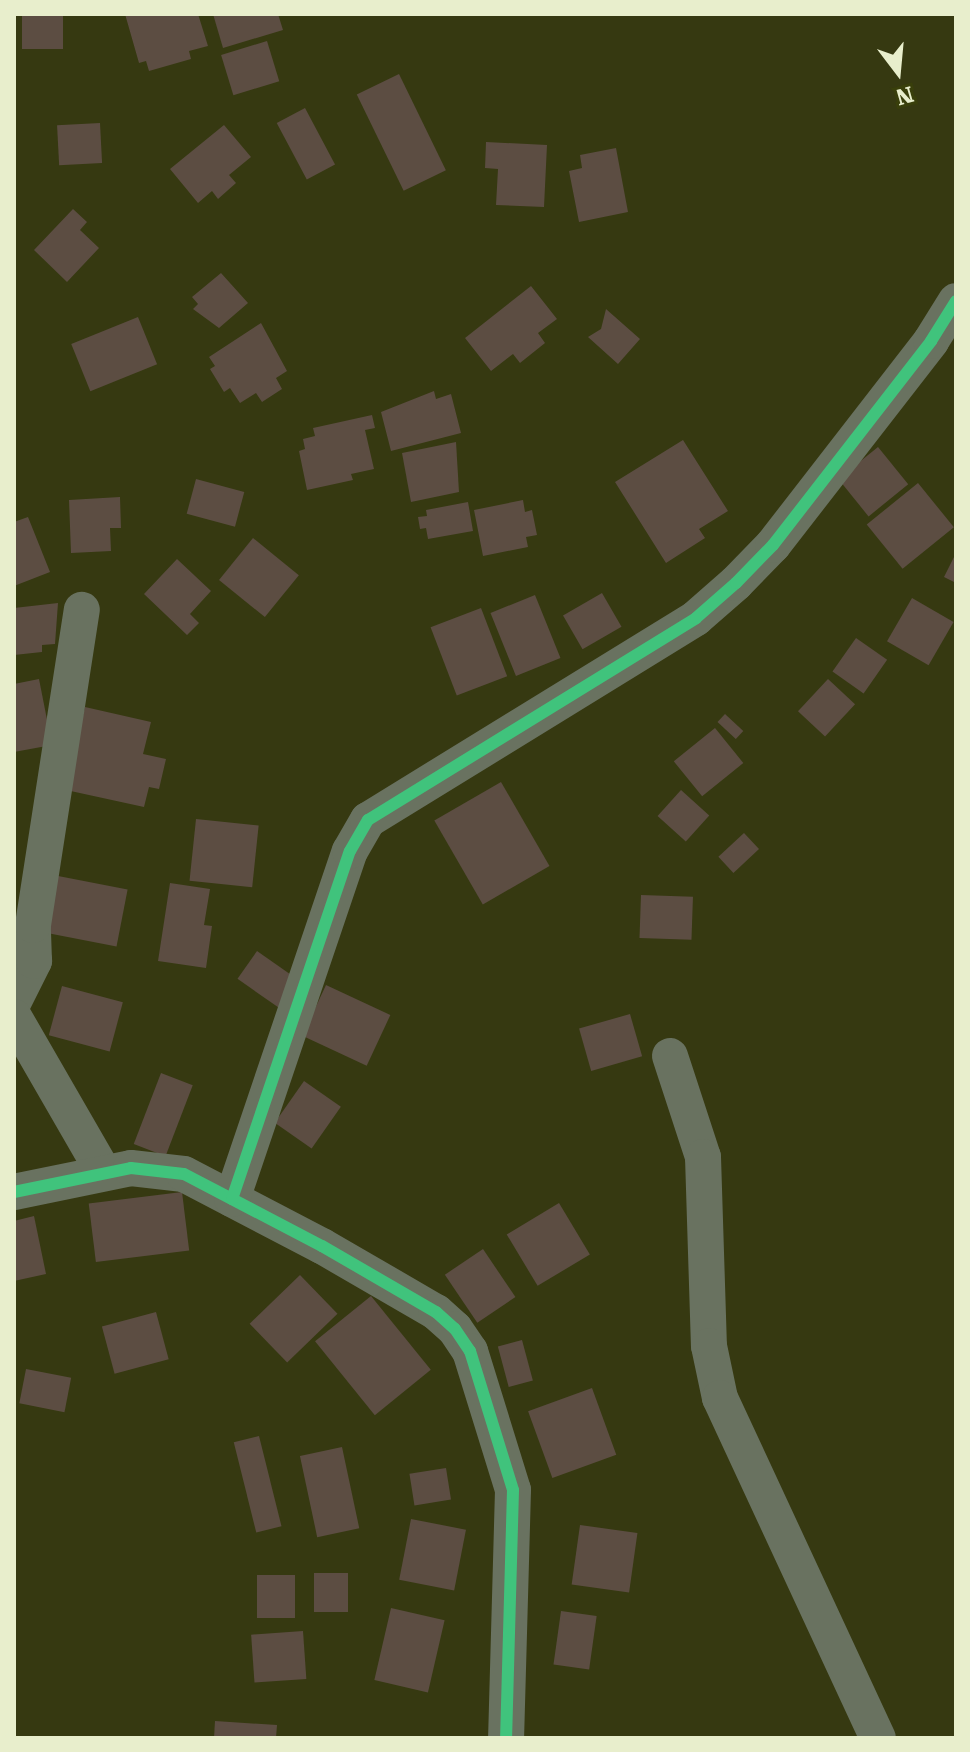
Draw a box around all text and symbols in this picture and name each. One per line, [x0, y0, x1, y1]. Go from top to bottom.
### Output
north arrow [858, 32, 938, 112]
text: N [893, 81, 916, 110]

